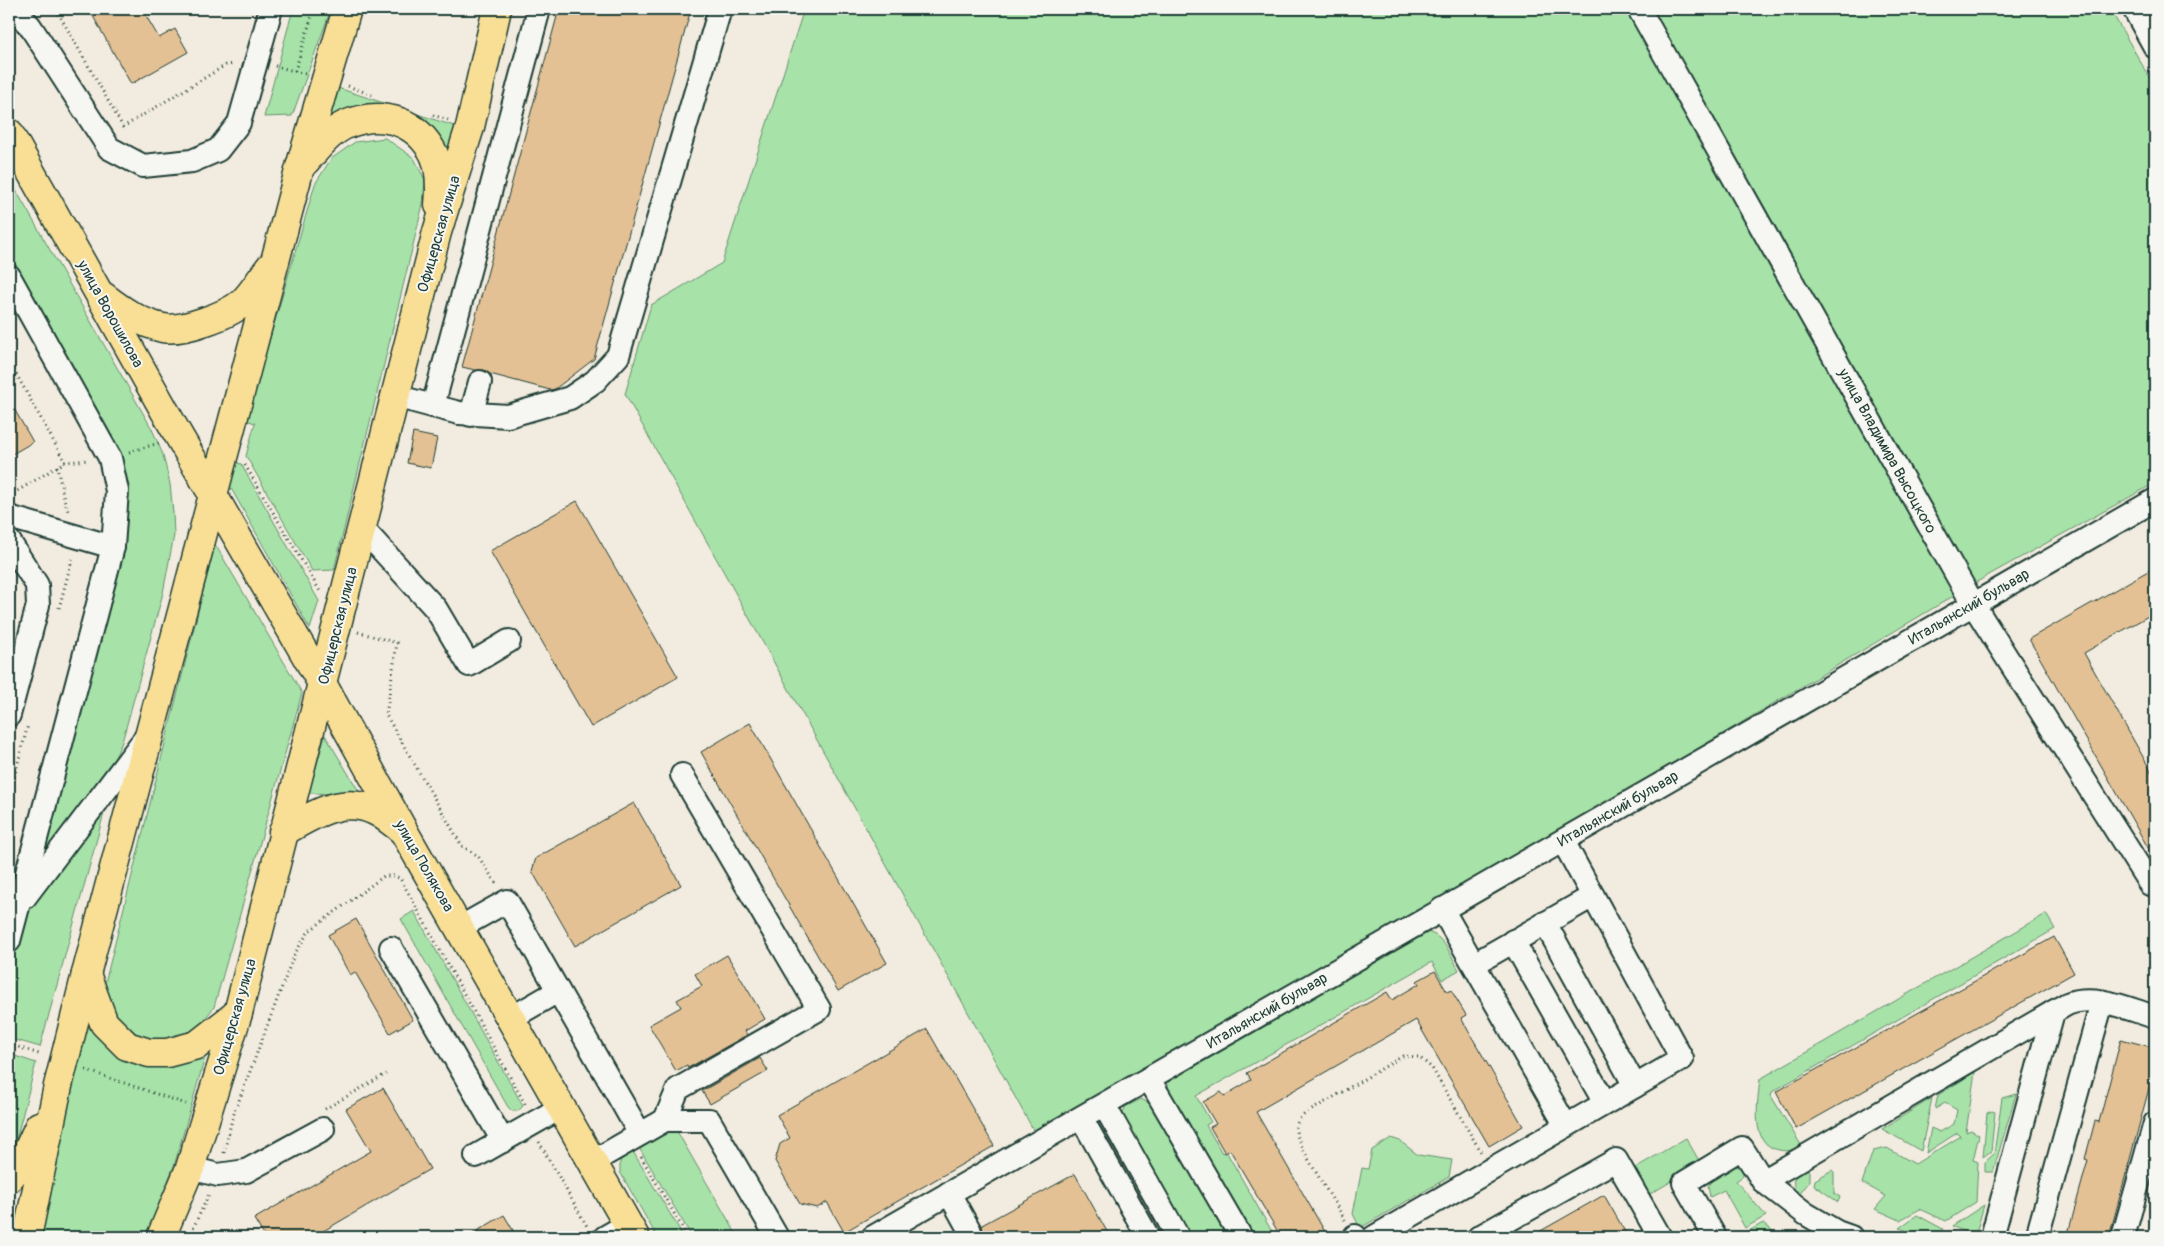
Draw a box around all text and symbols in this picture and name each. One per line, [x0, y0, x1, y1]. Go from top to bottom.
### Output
street label: Офицерская улица [413, 173, 465, 295]
street label: улица Ворошилова [72, 256, 147, 371]
street label: улица Владимира Высоцкого [1833, 364, 1940, 537]
street label: Офицерская улица [314, 565, 362, 687]
street label: Итальянский бульвар [1905, 565, 2033, 649]
street label: Итальянский бульвар [1554, 767, 1682, 851]
street label: улица Полякова [390, 816, 458, 915]
street label: Офицерская улица [209, 956, 261, 1078]
street label: Итальянский бульвар [1203, 969, 1331, 1053]

